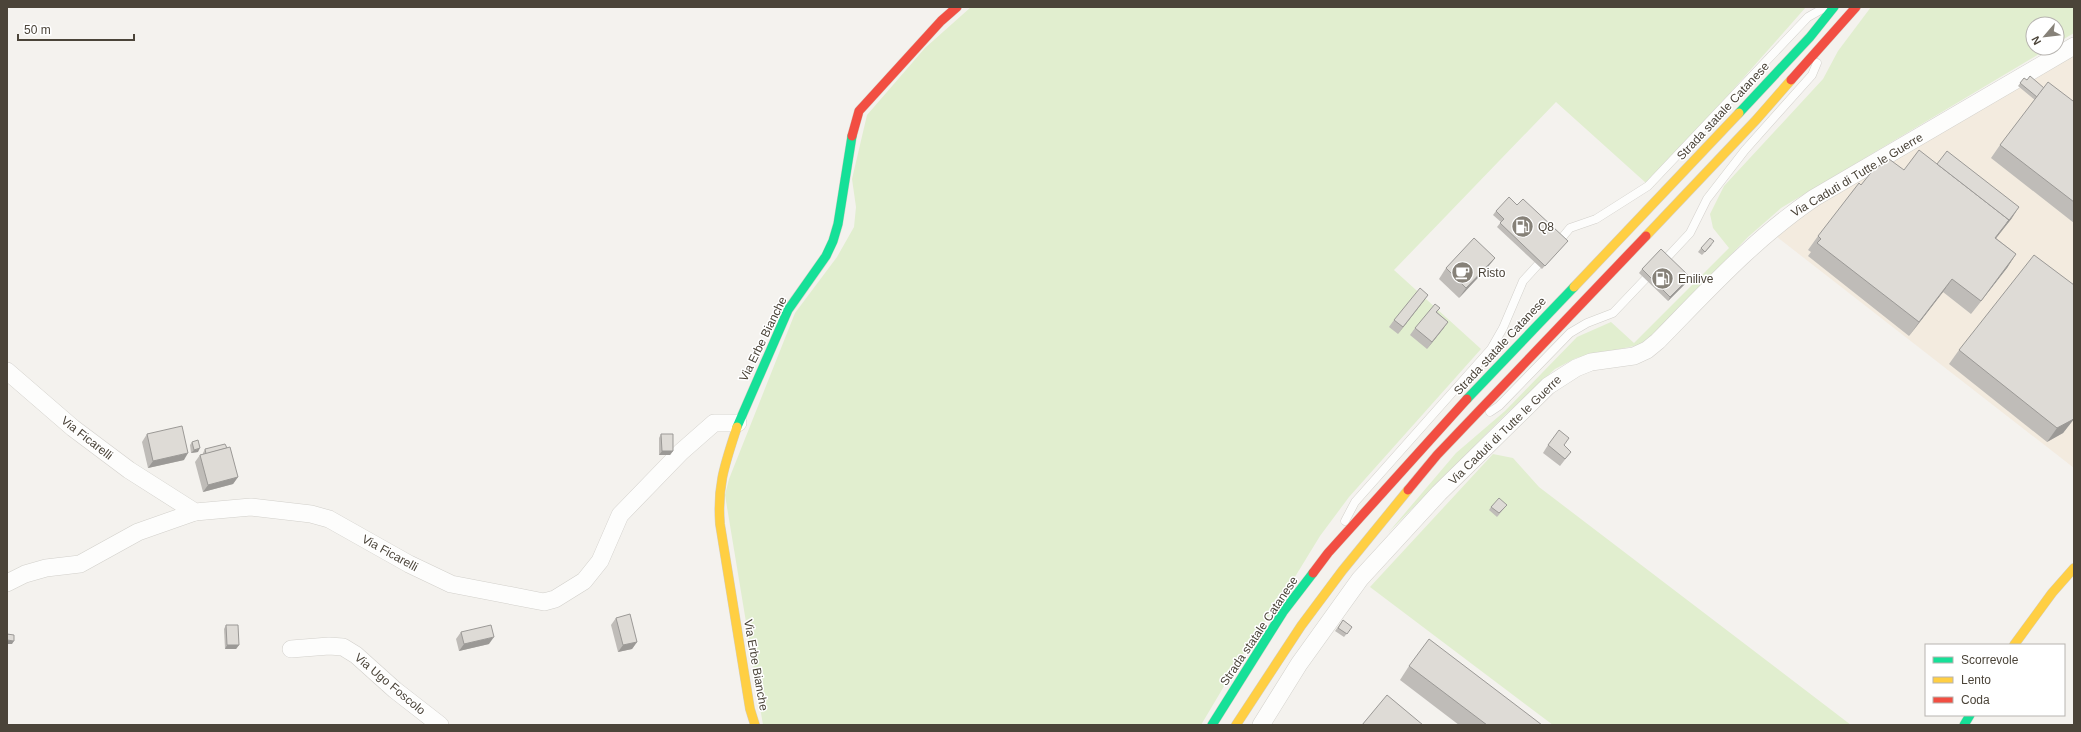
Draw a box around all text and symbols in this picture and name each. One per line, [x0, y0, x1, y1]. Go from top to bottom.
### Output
scale bar [18, 16, 134, 42]
north arrow [2025, 16, 2065, 56]
text: 50 m [24, 23, 51, 37]
text: N [2029, 34, 2043, 47]
street label: Strada statale Catanese [1674, 59, 1772, 163]
street label: Via Caduti di Tutte le Guerre [1789, 130, 1926, 220]
fuel station icon: Q8 [1510, 214, 1536, 240]
place label: Q8 [1538, 220, 1554, 234]
cafe icon: Risto [1450, 260, 1476, 286]
place label: Risto [1478, 266, 1506, 280]
fuel station icon: Enilive [1649, 266, 1675, 292]
place label: Enilive [1678, 272, 1714, 286]
street label: Via Erbe Bianche [736, 294, 790, 384]
street label: Strada statale Catanese [1451, 294, 1549, 398]
street label: Via Caduti di Tutte le Guerre [1446, 372, 1564, 488]
street label: Via Ficarelli [58, 413, 116, 463]
street label: Via Ficarelli [360, 532, 420, 574]
street label: Strada statale Catanese [1217, 573, 1301, 688]
street label: Via Erbe Bianche [741, 618, 771, 712]
legend [1925, 644, 2065, 716]
street label: Via Ugo Foscolo [352, 650, 428, 718]
text: Scorrevole [1961, 653, 2019, 667]
text: Lento [1961, 673, 1991, 687]
text: Coda [1961, 693, 1990, 707]

